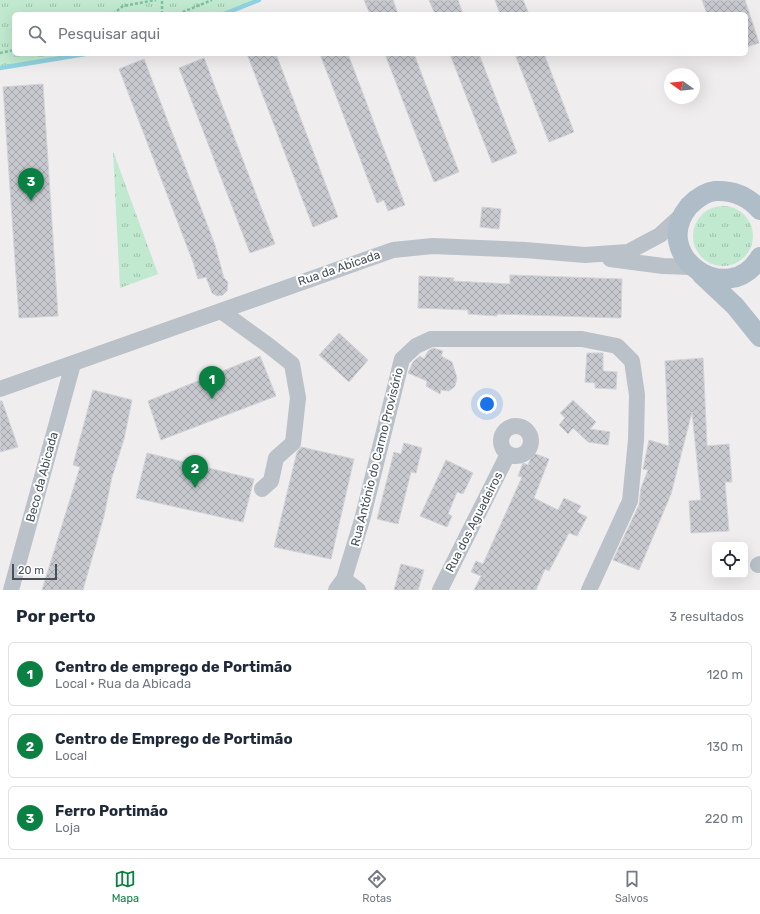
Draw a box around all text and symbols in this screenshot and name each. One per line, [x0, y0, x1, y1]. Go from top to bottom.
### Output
search box [12, 12, 748, 56]
icon: search [26, 23, 48, 45]
text: Pesquisar aqui [58, 25, 160, 43]
north arrow [664, 68, 700, 104]
pin: 3 [18, 168, 44, 201]
street label: Rua da Abicada [296, 247, 382, 289]
pin: 1 [199, 366, 225, 399]
street label: Rua António do Carmo Provisório [348, 366, 406, 548]
your location [477, 394, 497, 414]
street label: Beco da Abicada [23, 430, 61, 524]
pin: 2 [182, 455, 208, 488]
street label: Rua dos Aguadeiros [443, 470, 505, 574]
map controls [712, 542, 748, 578]
button: locate [712, 542, 748, 578]
scale bar [12, 562, 57, 581]
text: 20 m [18, 564, 44, 577]
text: Por perto [16, 606, 96, 626]
text: 3 resultados [669, 609, 744, 624]
text: Centro de emprego de Portimão [55, 658, 292, 676]
text: 1 [27, 667, 33, 682]
text: 120 m [707, 667, 743, 682]
text: Local · Rua da Abicada [55, 676, 191, 691]
text: Centro de Emprego de Portimão [55, 730, 293, 748]
text: 2 [26, 739, 34, 754]
text: 130 m [707, 739, 743, 754]
text: Local [55, 748, 87, 763]
text: Ferro Portimão [55, 802, 168, 820]
text: 3 [26, 811, 34, 826]
text: 220 m [705, 811, 743, 826]
text: Loja [55, 820, 80, 835]
tab: Mapa [112, 868, 139, 905]
tab: Rotas [362, 868, 392, 905]
tab: Salvos [615, 868, 648, 905]

